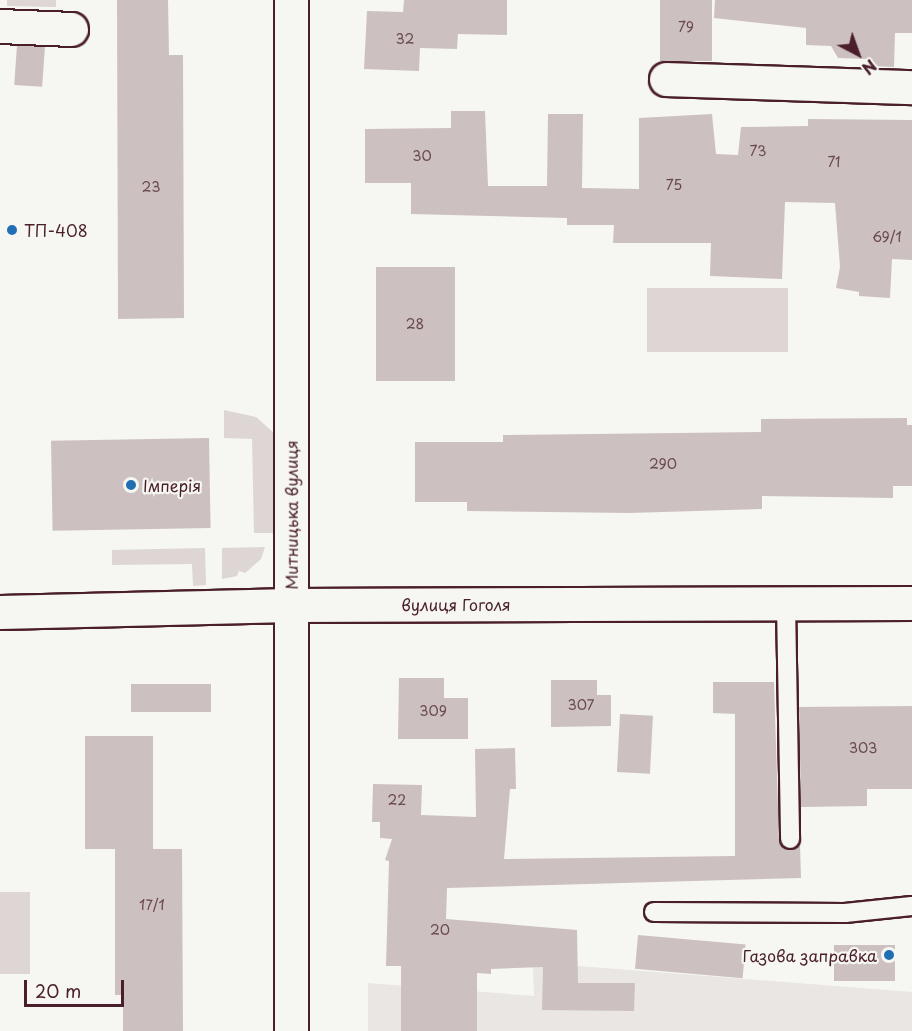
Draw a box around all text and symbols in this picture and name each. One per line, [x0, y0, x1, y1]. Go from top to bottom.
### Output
house number: 79 [678, 19, 694, 35]
north arrow [828, 24, 888, 84]
house number: 32 [396, 31, 414, 47]
text: N [857, 54, 882, 81]
house number: 73 [750, 143, 766, 159]
house number: 30 [412, 148, 432, 164]
house number: 71 [827, 154, 841, 170]
house number: 75 [666, 177, 682, 193]
house number: 23 [142, 179, 160, 195]
place label: ТП-408 [24, 220, 88, 240]
marker: ТП-408 [5, 223, 19, 237]
house number: 69/1 [872, 229, 902, 245]
house number: 28 [406, 316, 424, 332]
street label: Митницька вулиця [281, 440, 301, 590]
house number: 290 [649, 456, 677, 472]
place label: Імперія [143, 475, 201, 495]
marker: Імперія [124, 478, 138, 492]
street label: вулиця Гоголя [401, 594, 511, 614]
house number: 307 [568, 697, 594, 713]
house number: 309 [419, 703, 447, 719]
house number: 303 [849, 740, 877, 756]
house number: 22 [388, 792, 406, 808]
house number: 17/1 [139, 897, 165, 913]
house number: 20 [430, 922, 450, 938]
place label: Газова заправка [742, 945, 877, 965]
marker: Газова заправка [882, 948, 896, 962]
scale bar [27, 968, 128, 1006]
text: 20 m [35, 977, 81, 1004]

